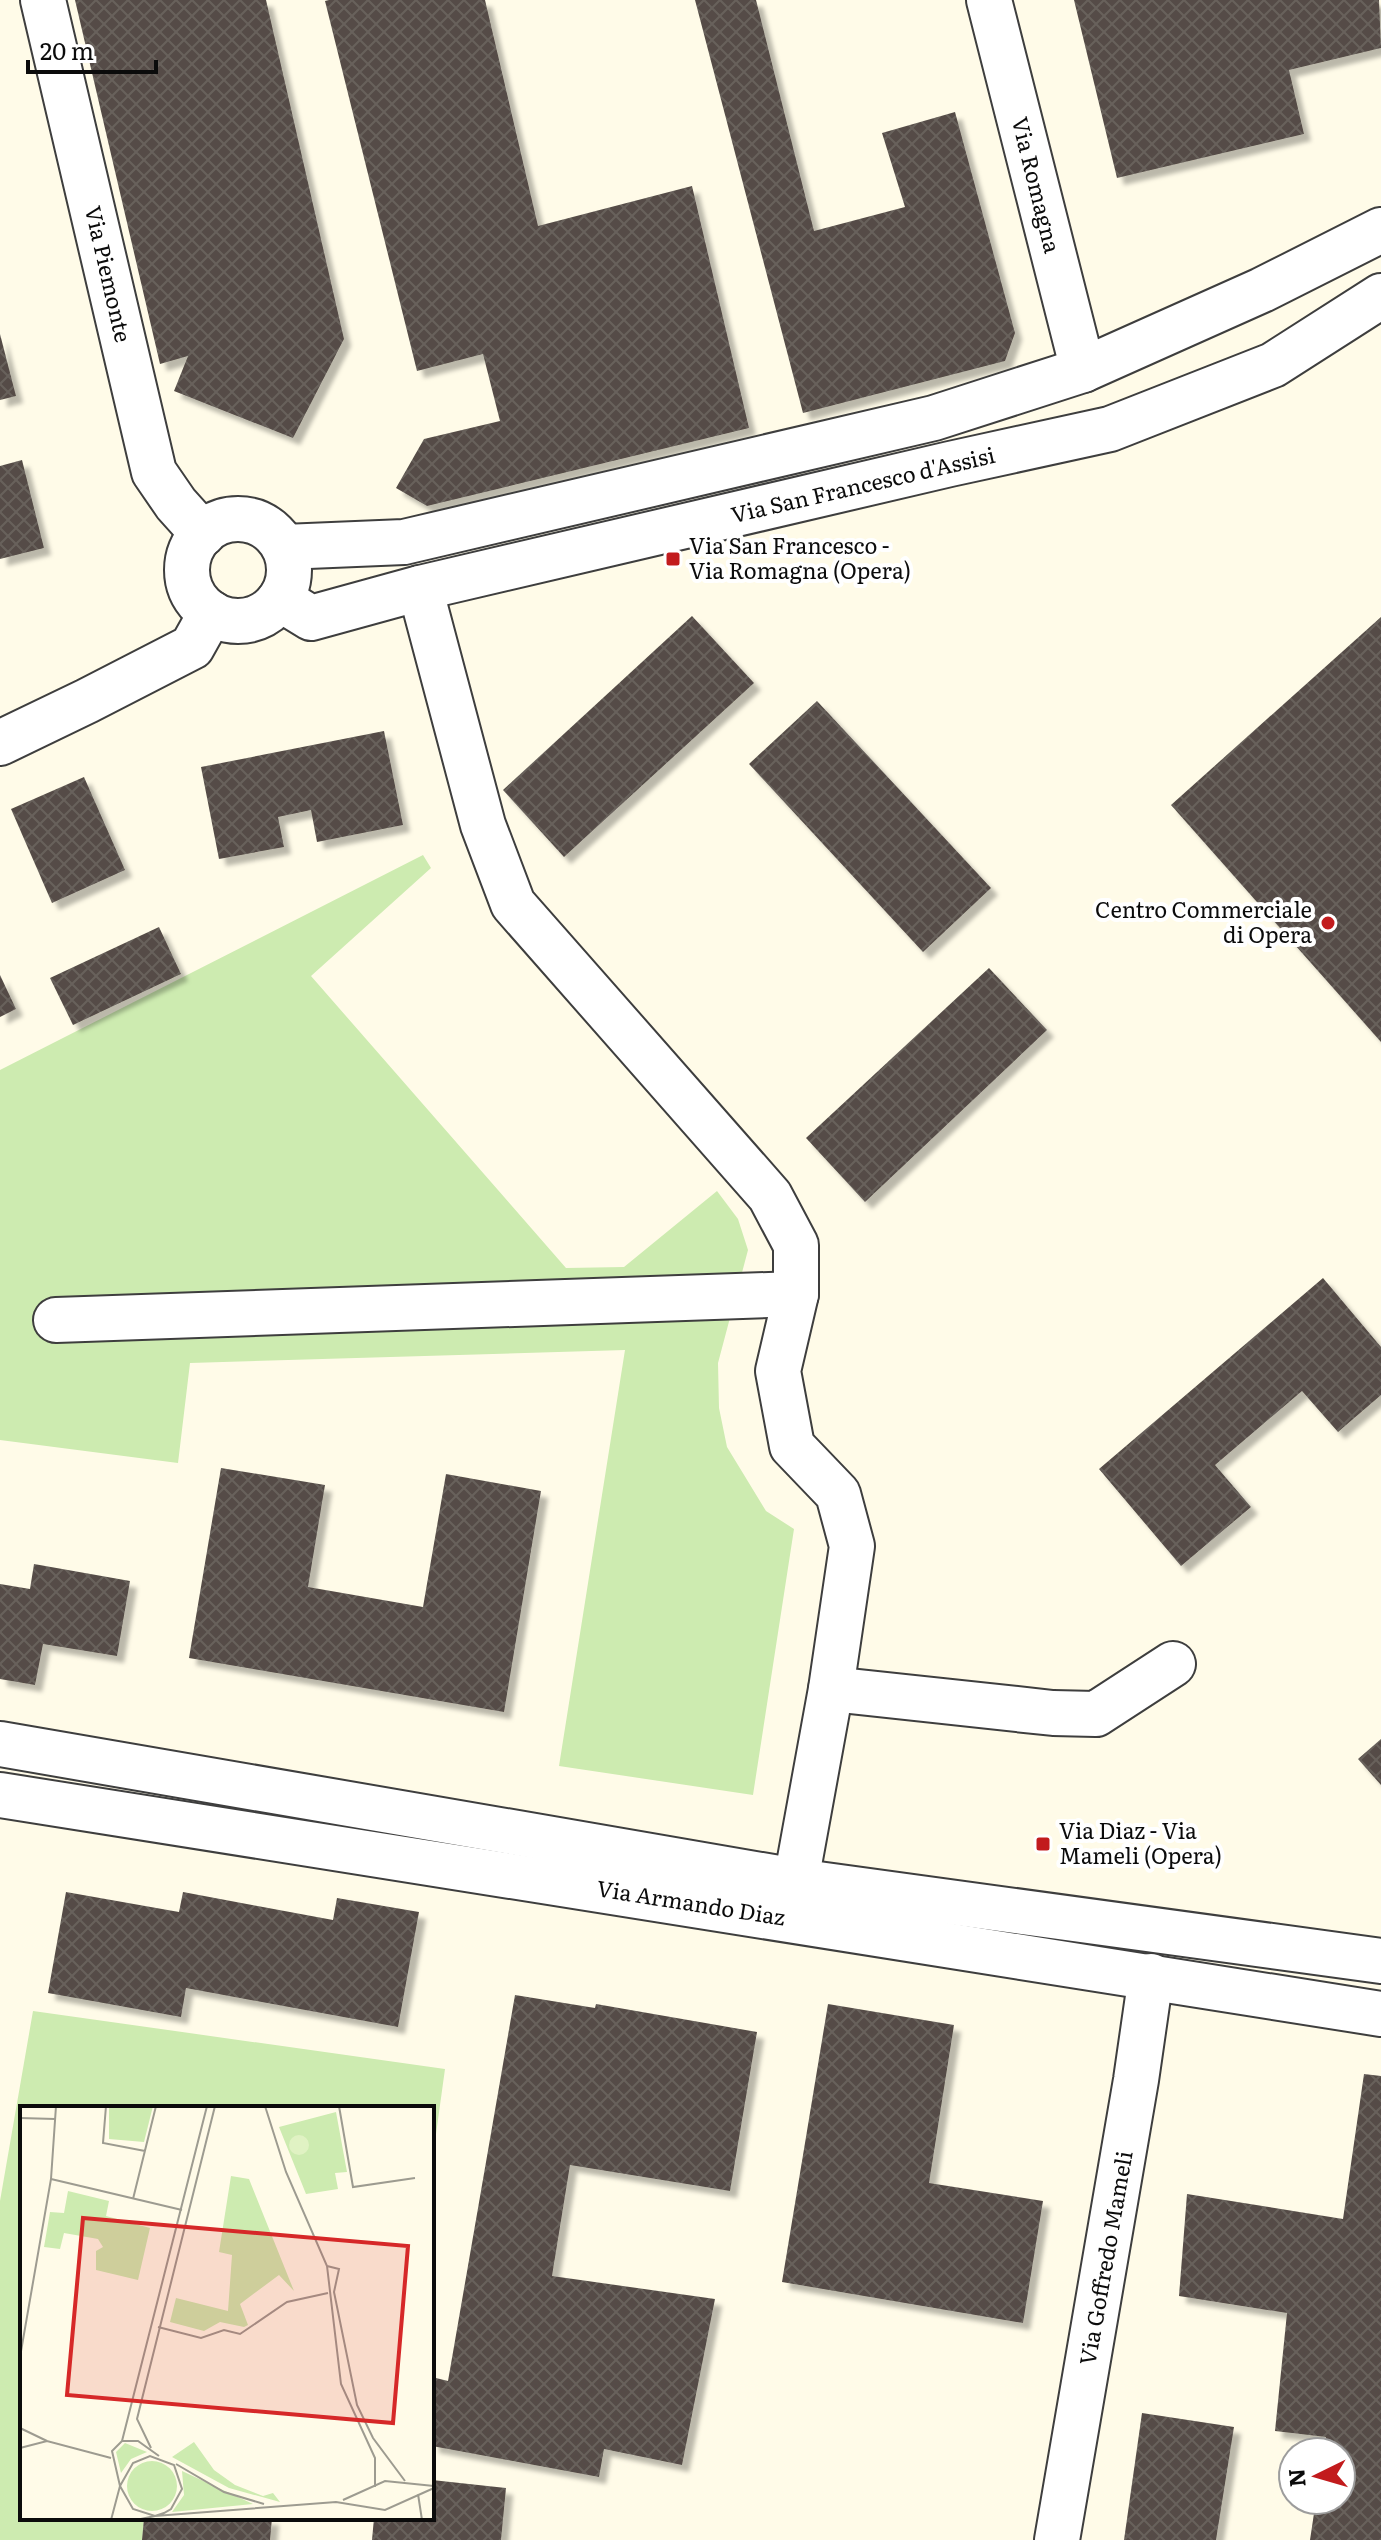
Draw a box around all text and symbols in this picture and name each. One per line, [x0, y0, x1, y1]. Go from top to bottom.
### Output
scale bar [28, 24, 156, 74]
text: 20 m [40, 32, 94, 67]
street label: Via Romagna [1005, 113, 1070, 256]
street label: Via Piemonte [78, 202, 141, 345]
street label: Via San Francesco d'Assisi [727, 437, 998, 530]
place label: Via San Francesco - Via Romagna (Opera) [689, 528, 911, 586]
marker: Via San Francesco - Via Romagna (Opera) [664, 550, 682, 568]
place label: Centro Commerciale di Opera [1095, 892, 1312, 950]
marker: Centro Commerciale di Opera [1319, 914, 1337, 932]
place label: Via Diaz - Via Mameli (Opera) [1059, 1813, 1222, 1871]
marker: Via Diaz - Via Mameli (Opera) [1034, 1835, 1052, 1853]
street label: Via Armando Diaz [595, 1870, 788, 1933]
inset map [20, 2106, 434, 2520]
street label: Via Goffredo Mameli [1069, 2148, 1140, 2368]
north arrow [1277, 2436, 1357, 2516]
text: N [1278, 2467, 1313, 2489]

